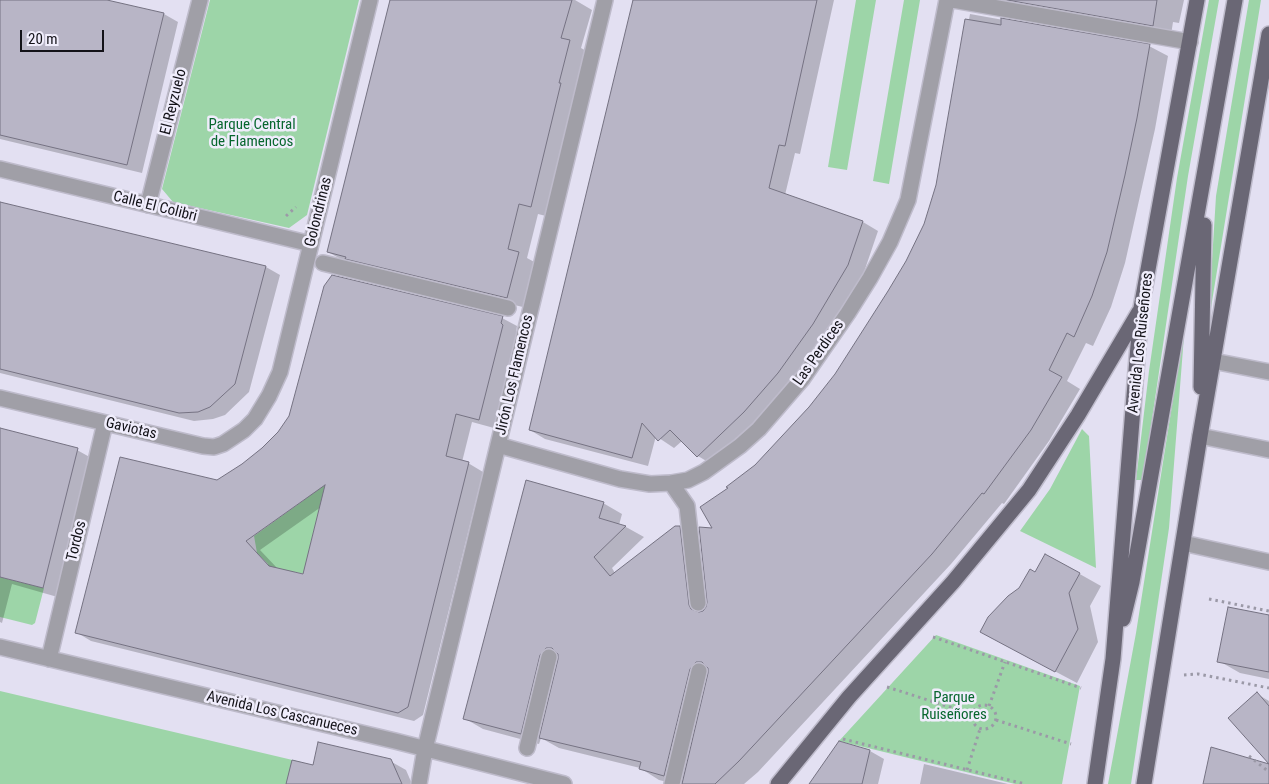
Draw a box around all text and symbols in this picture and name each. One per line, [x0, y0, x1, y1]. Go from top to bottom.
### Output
scale bar [22, 20, 106, 52]
text: 20 m [28, 30, 58, 48]
street label: El Reyzuelo [157, 67, 191, 137]
park label: Parque Central de Flamencos [208, 116, 296, 151]
street label: Golondrinas [302, 175, 336, 249]
street label: Calle El Colibri [111, 188, 199, 226]
street label: Avenida Los Ruiseñores [1125, 272, 1157, 414]
street label: Jirón Los Flamencos [492, 313, 538, 437]
street label: Las Perdices [790, 317, 848, 389]
street label: Gaviotas [104, 414, 158, 444]
street label: Tordos [63, 519, 91, 563]
street label: Avenida Los Cascanueces [205, 688, 359, 740]
park label: Parque Ruiseñores [921, 689, 987, 724]

